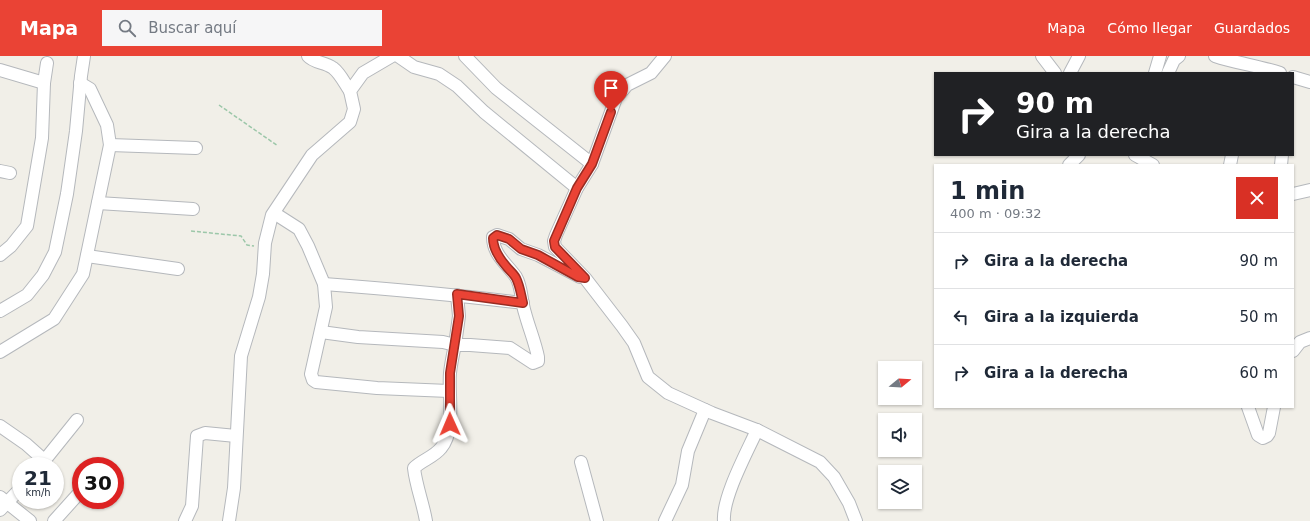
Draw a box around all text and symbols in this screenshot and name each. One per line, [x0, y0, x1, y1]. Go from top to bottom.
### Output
search box [102, 10, 382, 46]
text: Mapa [20, 17, 78, 39]
icon: search [116, 17, 138, 39]
text: Buscar aquí [148, 19, 237, 37]
text: Mapa [1047, 20, 1085, 36]
text: Cómo llegar [1107, 20, 1192, 36]
text: Guardados [1214, 20, 1290, 36]
pin [594, 71, 628, 112]
icon: arrive [600, 77, 622, 99]
text: 90 m [1016, 87, 1094, 120]
icon: right [950, 88, 1002, 140]
text: Gira a la derecha [1016, 121, 1171, 142]
text: 1 min [950, 177, 1025, 205]
button: close [1236, 177, 1278, 219]
text: 400 m · 09:32 [950, 206, 1041, 221]
icon: right [950, 250, 972, 272]
text: Gira a la derecha [984, 252, 1128, 270]
text: 90 m [1240, 252, 1278, 270]
icon: left [950, 306, 972, 328]
text: Gira a la izquierda [984, 308, 1139, 326]
text: 50 m [1240, 308, 1278, 326]
north arrow [878, 361, 922, 405]
map controls [878, 361, 922, 509]
icon: right [950, 362, 972, 384]
text: Gira a la derecha [984, 364, 1128, 382]
text: 60 m [1240, 364, 1278, 382]
position arrow [429, 403, 471, 445]
button: sound [878, 413, 922, 457]
speed limit sign: 30 [72, 457, 124, 509]
button: layers [878, 465, 922, 509]
text: 21 [24, 466, 52, 490]
text: km/h [25, 487, 51, 498]

